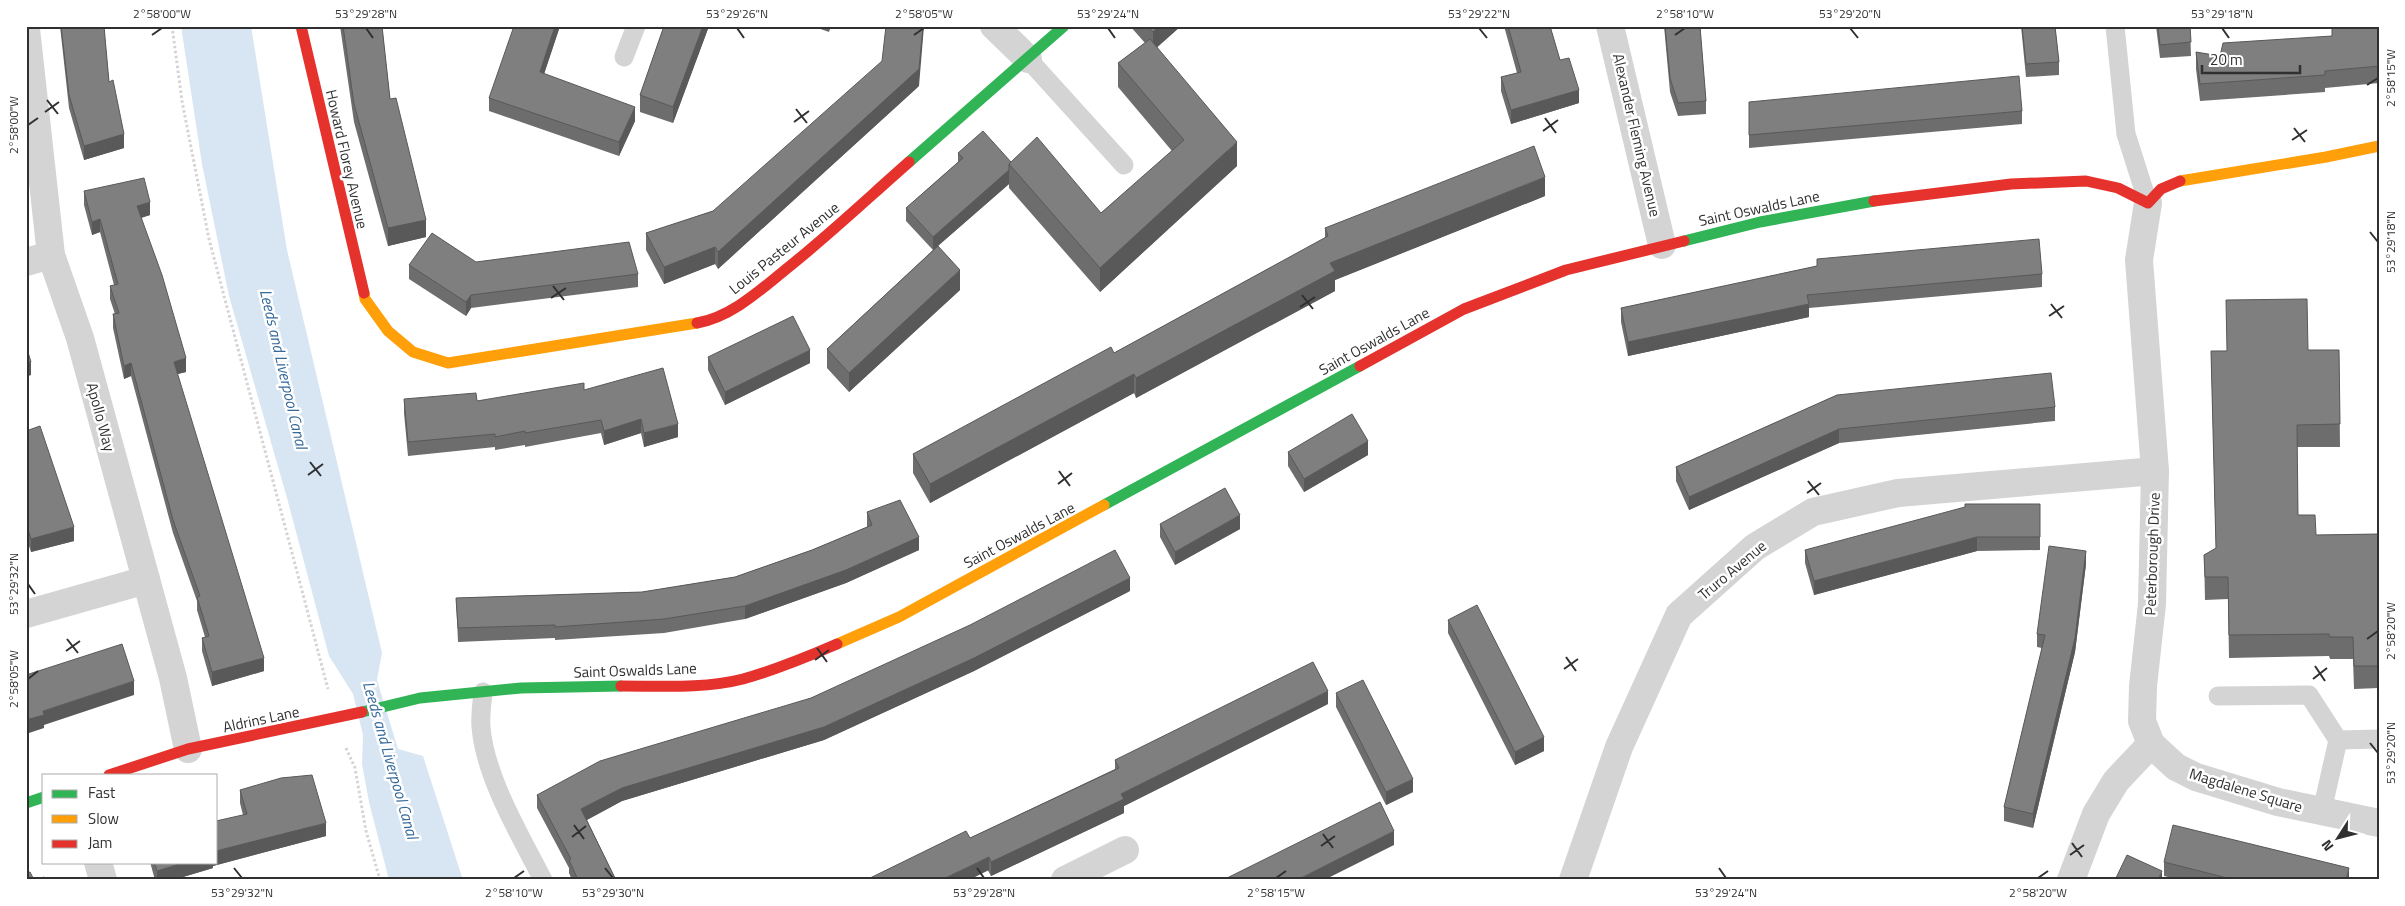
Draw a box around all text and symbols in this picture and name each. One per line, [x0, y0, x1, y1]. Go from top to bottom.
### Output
text: 2°58'00"W [133, 4, 191, 23]
text: 53°29'28"N [335, 4, 397, 23]
text: 53°29'26"N [706, 4, 768, 23]
text: 2°58'05"W [895, 4, 953, 23]
text: 53°29'24"N [1077, 4, 1139, 23]
text: 53°29'22"N [1448, 4, 1510, 23]
text: 2°58'10"W [1656, 4, 1714, 23]
text: 53°29'20"N [1819, 4, 1881, 23]
text: 53°29'18"N [2191, 4, 2253, 23]
scale bar [2202, 42, 2300, 74]
text: 20 m [2210, 48, 2243, 71]
text: 2°58'15"W [2381, 49, 2400, 107]
street label: Alexander Fleming Avenue [1607, 51, 1667, 219]
street label: Howard Florey Avenue [320, 87, 374, 231]
text: 2°58'00"W [4, 96, 23, 154]
street label: Saint Oswalds Lane [1696, 184, 1822, 232]
street label: Louis Pasteur Avenue [724, 196, 844, 300]
text: 53°29'18"N [2381, 211, 2400, 273]
water label: Leeds and Liverpool Canal [254, 287, 314, 453]
street label: Saint Oswalds Lane [1315, 301, 1433, 381]
street label: Apollo Way [81, 380, 121, 454]
street label: Peterborough Drive [2138, 492, 2166, 616]
street label: Saint Oswalds Lane [959, 496, 1079, 574]
street label: Truro Avenue [1693, 535, 1771, 605]
text: 53°29'32"N [4, 553, 23, 615]
text: 2°58'20"W [2381, 602, 2400, 660]
text: 2°58'05"W [4, 650, 23, 708]
street label: Saint Oswalds Lane [573, 656, 697, 684]
water label: Leeds and Liverpool Canal [357, 678, 425, 843]
street label: Aldrins Lane [221, 700, 301, 738]
text: 53°29'20"N [2381, 722, 2400, 784]
street label: Magdalene Square [2187, 762, 2305, 818]
legend [42, 774, 218, 864]
text: Fast [88, 781, 116, 804]
text: Slow [88, 807, 119, 830]
north arrow [2312, 814, 2362, 864]
text: Jam [88, 831, 112, 854]
text: N [2316, 836, 2338, 856]
text: 53°29'32"N [211, 883, 273, 902]
text: 2°58'10"W [485, 883, 543, 902]
text: 53°29'30"N [582, 883, 644, 902]
text: 53°29'28"N [953, 883, 1015, 902]
text: 2°58'15"W [1247, 883, 1305, 902]
text: 53°29'24"N [1695, 883, 1757, 902]
text: 2°58'20"W [2009, 883, 2067, 902]

